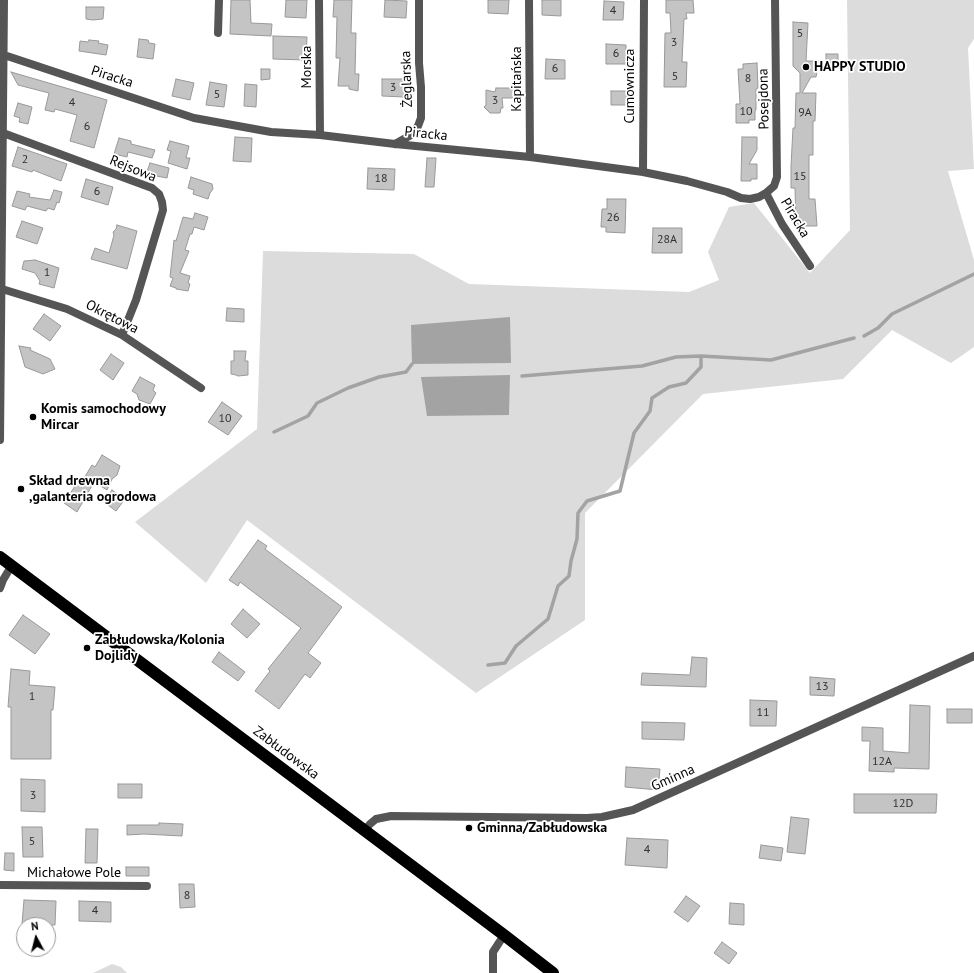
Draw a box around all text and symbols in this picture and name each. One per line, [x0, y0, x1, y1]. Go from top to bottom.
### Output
house number: 4 [610, 4, 616, 18]
house number: 5 [797, 27, 803, 41]
house number: 3 [671, 36, 677, 50]
street label: Morska [299, 46, 315, 88]
street label: Kapitańska [509, 46, 525, 112]
house number: 6 [613, 47, 619, 61]
street label: Cumownicza [622, 48, 638, 124]
street label: Żeglarska [398, 50, 416, 108]
place label: HAPPY STUDIO [814, 59, 906, 75]
street label: Piracka [89, 62, 135, 92]
house number: 6 [552, 62, 558, 76]
marker: HAPPY STUDIO [801, 62, 811, 72]
street label: Posejdona [755, 68, 773, 130]
house number: 5 [672, 70, 678, 84]
house number: 8 [745, 72, 751, 86]
house number: 3 [390, 81, 396, 95]
house number: 5 [214, 88, 220, 102]
house number: 3 [492, 94, 498, 108]
house number: 4 [69, 96, 75, 110]
house number: 10 [739, 105, 753, 119]
house number: 9A [798, 106, 812, 120]
house number: 6 [84, 120, 90, 134]
street label: Piracka [404, 123, 448, 145]
street label: Rejsowa [107, 152, 159, 186]
house number: 2 [22, 153, 28, 167]
house number: 15 [793, 170, 807, 184]
house number: 18 [374, 172, 388, 186]
house number: 6 [94, 185, 100, 199]
street label: Piracka [777, 195, 813, 241]
house number: 26 [606, 211, 620, 225]
house number: 28A [657, 233, 677, 247]
house number: 1 [44, 266, 50, 280]
street label: Okrętowa [83, 297, 141, 337]
place label: Komis samochodowy Mircar [41, 401, 166, 434]
marker: Komis samochodowy Mircar [28, 412, 38, 422]
house number: 10 [218, 412, 232, 426]
place label: Skład drewna ,galanteria ogrodowa [29, 473, 156, 506]
marker: Skład drewna ,galanteria ogrodowa [16, 484, 26, 494]
place label: Zabłudowska/Kolonia Dojlidy [95, 632, 225, 664]
marker: Zabłudowska/Kolonia Dojlidy [82, 643, 92, 653]
house number: 13 [815, 680, 829, 694]
house number: 1 [29, 690, 35, 704]
house number: 11 [756, 706, 770, 720]
street label: Zabłudowska [250, 723, 322, 783]
house number: 12A [872, 755, 892, 769]
street label: Gminna [649, 761, 697, 795]
house number: 3 [30, 789, 36, 803]
house number: 12D [893, 797, 913, 811]
place label: Gminna/Zabłudowska [477, 820, 607, 836]
marker: Gminna/Zabłudowska [464, 823, 474, 833]
house number: 5 [29, 835, 35, 849]
house number: 4 [644, 843, 650, 857]
street label: Michałowe Pole [27, 865, 121, 881]
house number: 8 [184, 889, 190, 903]
house number: 4 [92, 904, 98, 918]
north arrow [16, 917, 56, 957]
text: N [30, 919, 39, 933]

